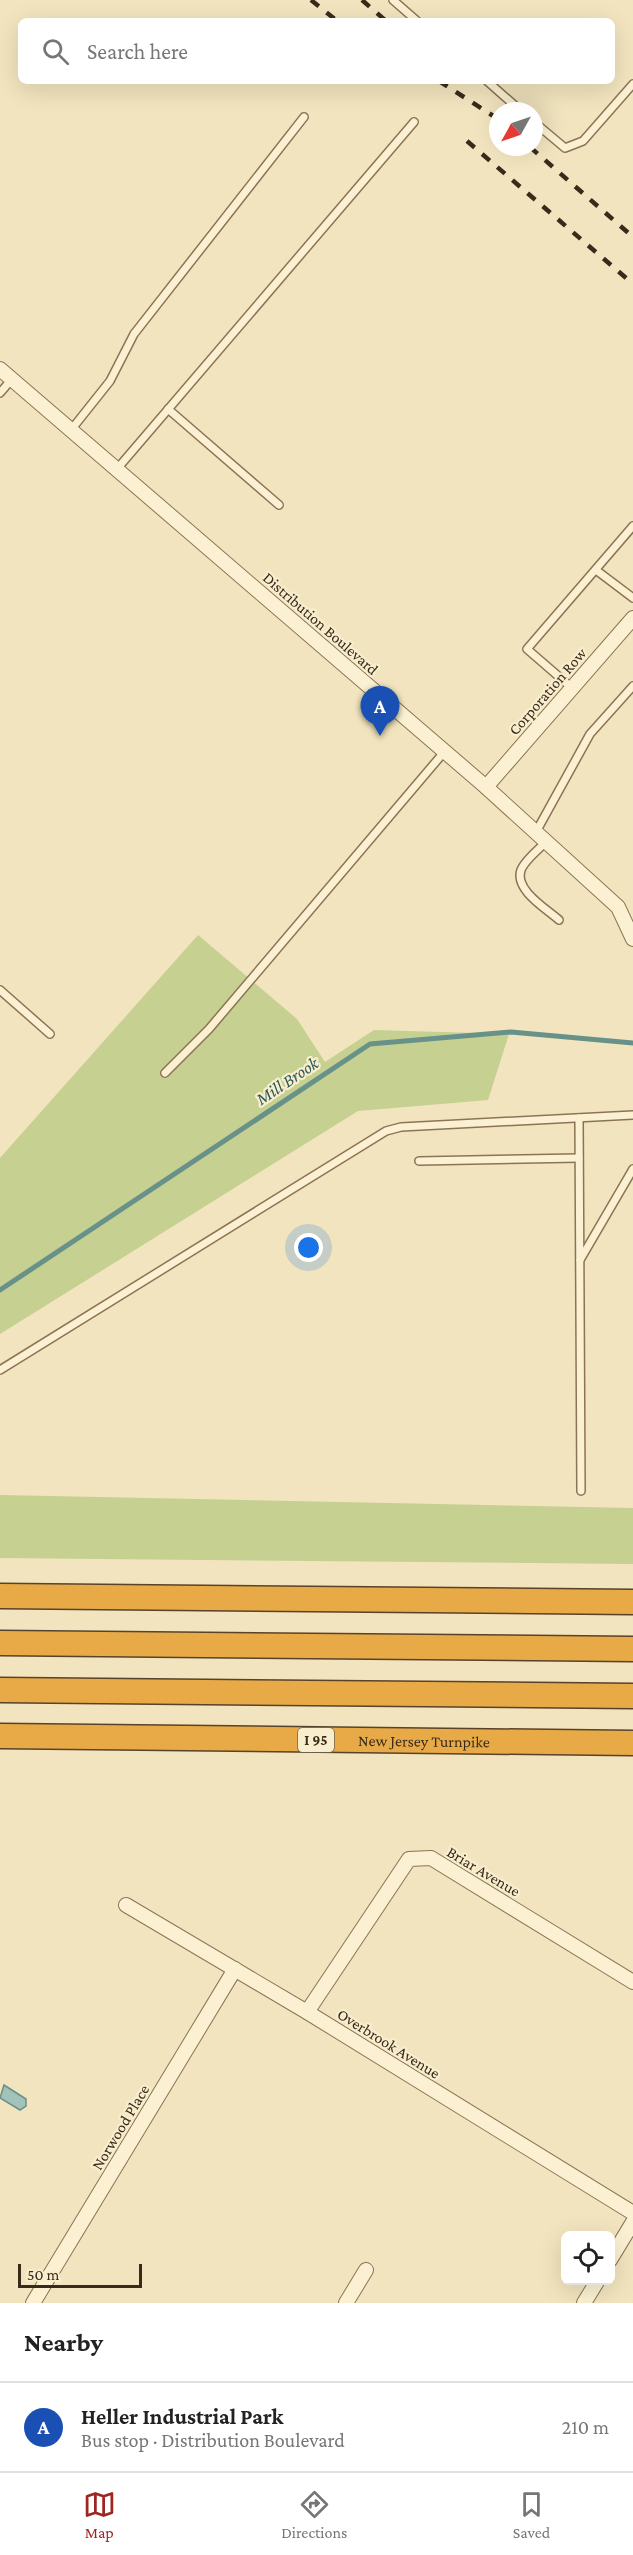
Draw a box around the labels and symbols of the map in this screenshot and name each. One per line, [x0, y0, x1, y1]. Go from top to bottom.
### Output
north arrow [489, 102, 543, 156]
street label: Distribution Boulevard [260, 569, 382, 678]
street label: Corporation Row [505, 644, 591, 739]
pin: A [360, 686, 400, 736]
water label: Mill Brook [251, 1052, 323, 1110]
your location [294, 1233, 323, 1262]
road number: I 95 [298, 1728, 334, 1752]
street label: New Jersey Turnpike [358, 1732, 490, 1751]
street label: Briar Avenue [444, 1843, 523, 1900]
street label: Overbrook Avenue [334, 2005, 443, 2082]
street label: Norwood Place [88, 2082, 152, 2173]
scale bar [18, 2261, 142, 2288]

